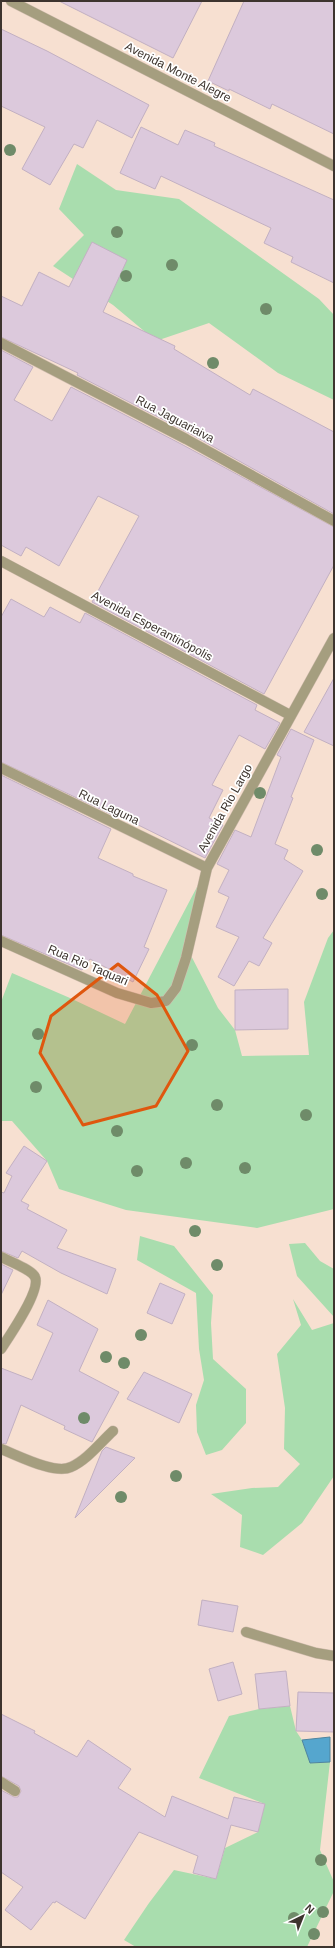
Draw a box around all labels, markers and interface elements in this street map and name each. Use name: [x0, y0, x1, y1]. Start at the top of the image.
street label: Avenida Monte Alegre: [123, 39, 234, 105]
street label: Rua Jaguariaiva: [133, 392, 217, 446]
street label: Avenida Esperantinópolis: [89, 588, 215, 664]
street label: Avenida Rio Largo: [195, 761, 255, 854]
street label: Rua Laguna: [77, 786, 142, 828]
street label: Rua Rio Taquari: [46, 942, 130, 988]
north arrow: [283, 1896, 323, 1936]
text: N: [303, 1902, 317, 1916]

